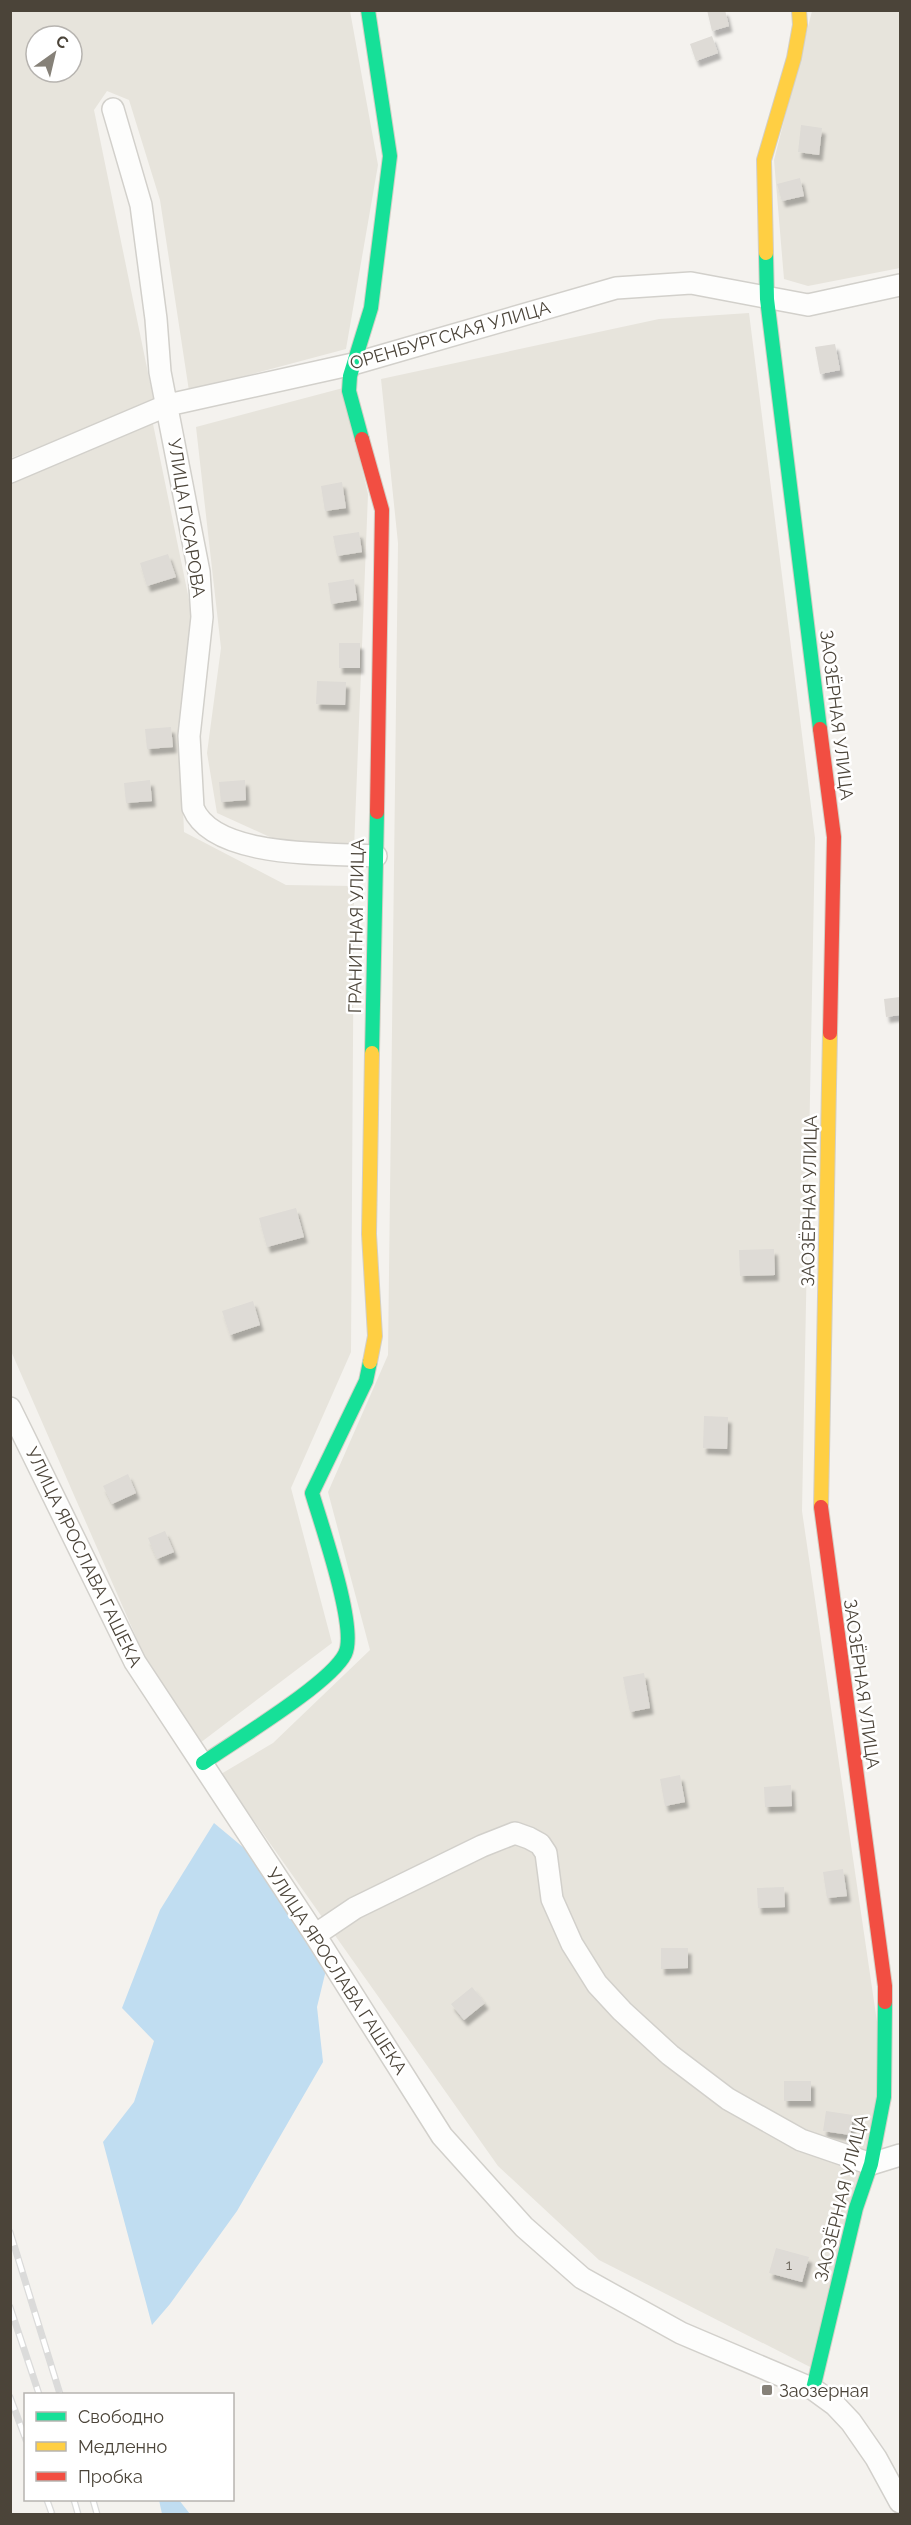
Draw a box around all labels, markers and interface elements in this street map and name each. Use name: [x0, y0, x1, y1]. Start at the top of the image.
north arrow: [24, 24, 84, 84]
text: С: [52, 31, 72, 53]
street label: ОРЕНБУРГСКАЯ УЛИЦА: [347, 296, 553, 374]
street label: УЛИЦА ГУСАРОВА: [164, 437, 210, 599]
street label: ЗАОЗЁРНАЯ УЛИЦА: [816, 629, 858, 801]
street label: ГРАНИТНАЯ УЛИЦА: [344, 839, 368, 1013]
street label: ЗАОЗЁРНАЯ УЛИЦА: [797, 1115, 821, 1287]
street label: УЛИЦА ЯРОСЛАВА ГАШЕКА: [22, 1444, 146, 1670]
street label: ЗАОЗЁРНАЯ УЛИЦА: [840, 1598, 884, 1770]
street label: УЛИЦА ЯРОСЛАВА ГАШЕКА: [262, 1864, 412, 2078]
street label: ЗАОЗЁРНАЯ УЛИЦА: [810, 2112, 872, 2284]
house number: 1: [786, 2256, 793, 2274]
place label: Заозерная: [779, 2380, 869, 2401]
marker: Заозерная: [760, 2383, 774, 2397]
legend: [24, 2393, 234, 2501]
text: Свободно: [78, 2406, 164, 2427]
text: Медленно: [78, 2436, 167, 2457]
text: Пробка: [78, 2466, 143, 2487]

